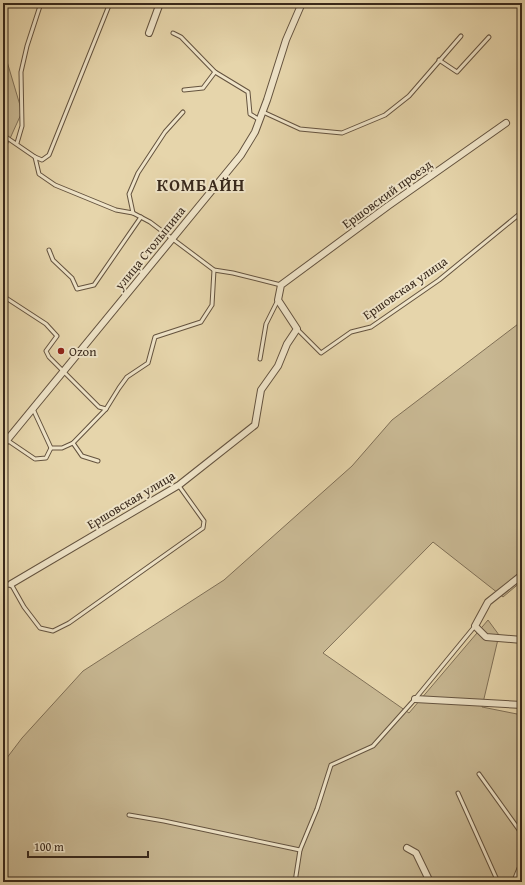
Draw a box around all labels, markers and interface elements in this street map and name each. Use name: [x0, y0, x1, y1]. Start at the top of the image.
street label: Ершовский проезд: [338, 155, 436, 233]
district label: КОМБАЙН: [157, 172, 245, 197]
street label: улица Столыпина: [110, 201, 190, 295]
street label: Ершовская улица: [359, 251, 452, 324]
place label: Ozon: [69, 342, 97, 361]
marker: Ozon: [56, 346, 66, 356]
street label: Ершовская улица: [83, 466, 179, 534]
scale bar: [28, 833, 148, 859]
text: 100 m: [34, 838, 64, 855]

